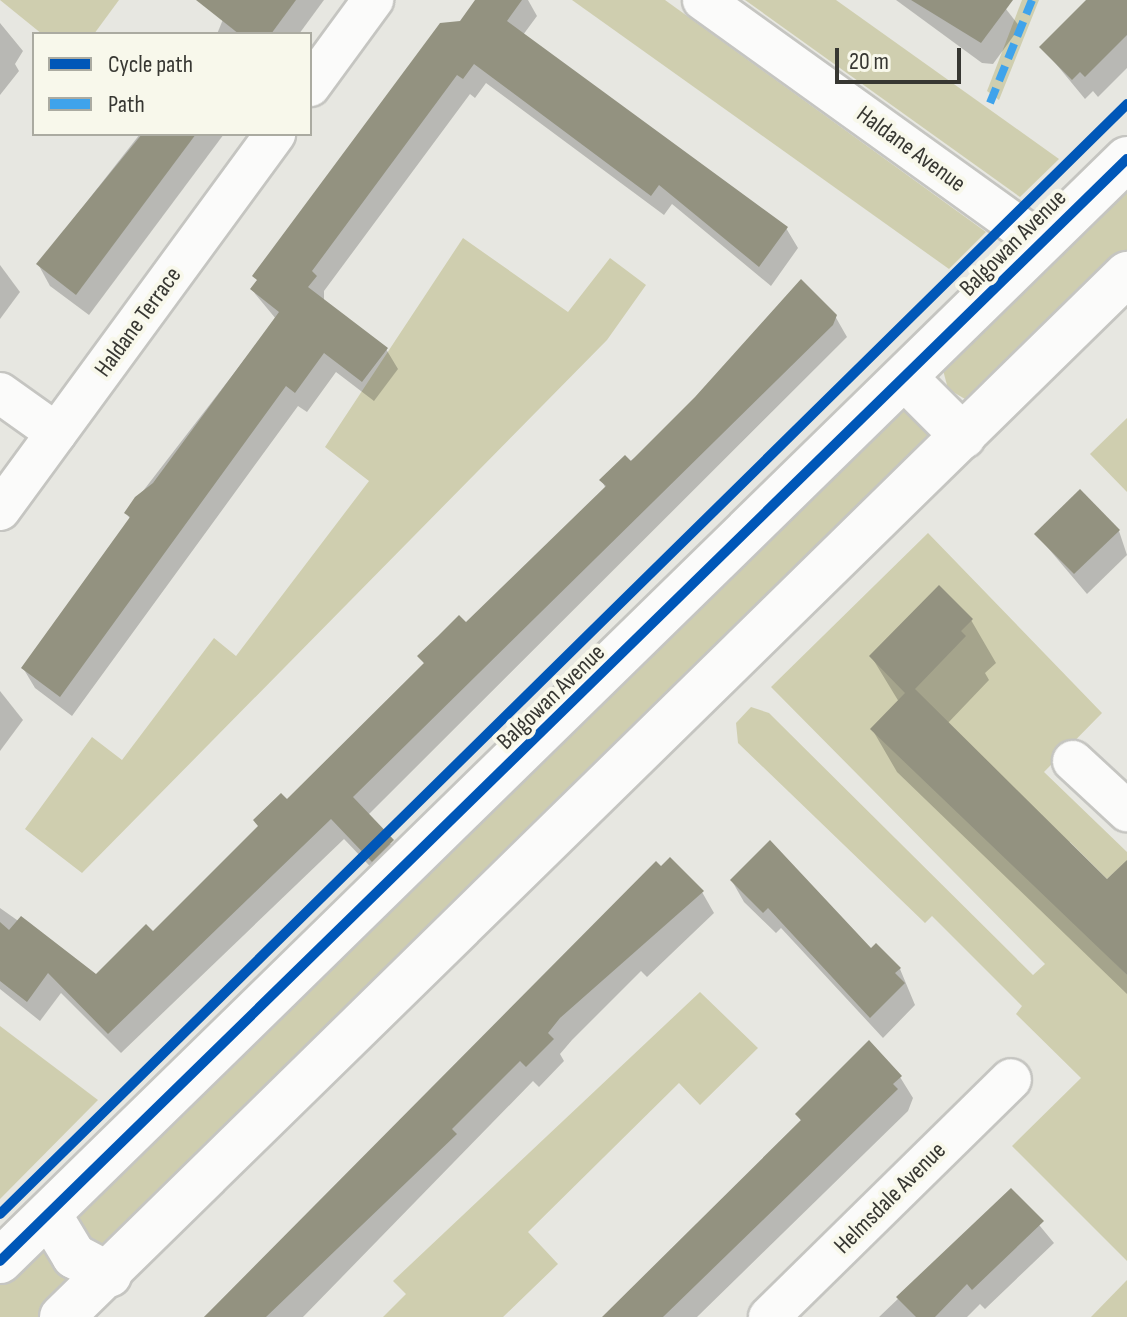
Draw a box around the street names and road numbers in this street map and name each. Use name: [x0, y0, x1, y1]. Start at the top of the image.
street label: Haldane Avenue: [851, 100, 971, 198]
street label: Balgowan Avenue: [954, 184, 1072, 302]
street label: Haldane Terrace: [89, 262, 187, 382]
street label: Balgowan Avenue: [491, 638, 611, 756]
street label: Helmsdale Avenue: [828, 1136, 952, 1260]

